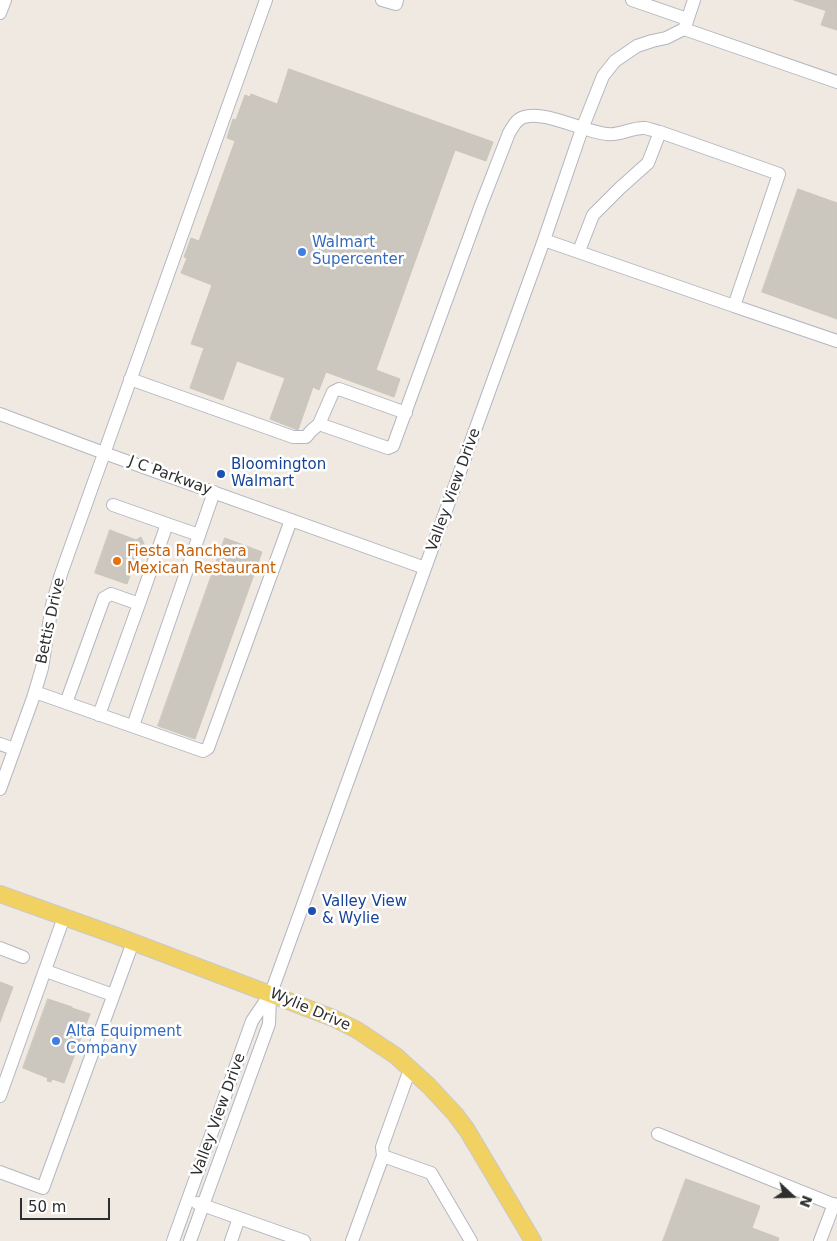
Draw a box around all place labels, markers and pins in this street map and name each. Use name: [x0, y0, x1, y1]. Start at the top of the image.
place label: Walmart Supercenter: [312, 234, 404, 269]
marker: Walmart Supercenter: [296, 246, 308, 258]
place label: Bloomington Walmart: [231, 456, 326, 491]
marker: Bloomington Walmart: [215, 468, 227, 480]
place label: Fiesta Ranchera Mexican Restaurant: [127, 543, 276, 578]
marker: Fiesta Ranchera Mexican Restaurant: [111, 555, 123, 567]
place label: Valley View & Wylie: [322, 893, 407, 928]
marker: Valley View & Wylie: [306, 905, 318, 917]
place label: Alta Equipment Company: [66, 1023, 182, 1058]
marker: Alta Equipment Company: [50, 1035, 62, 1047]

